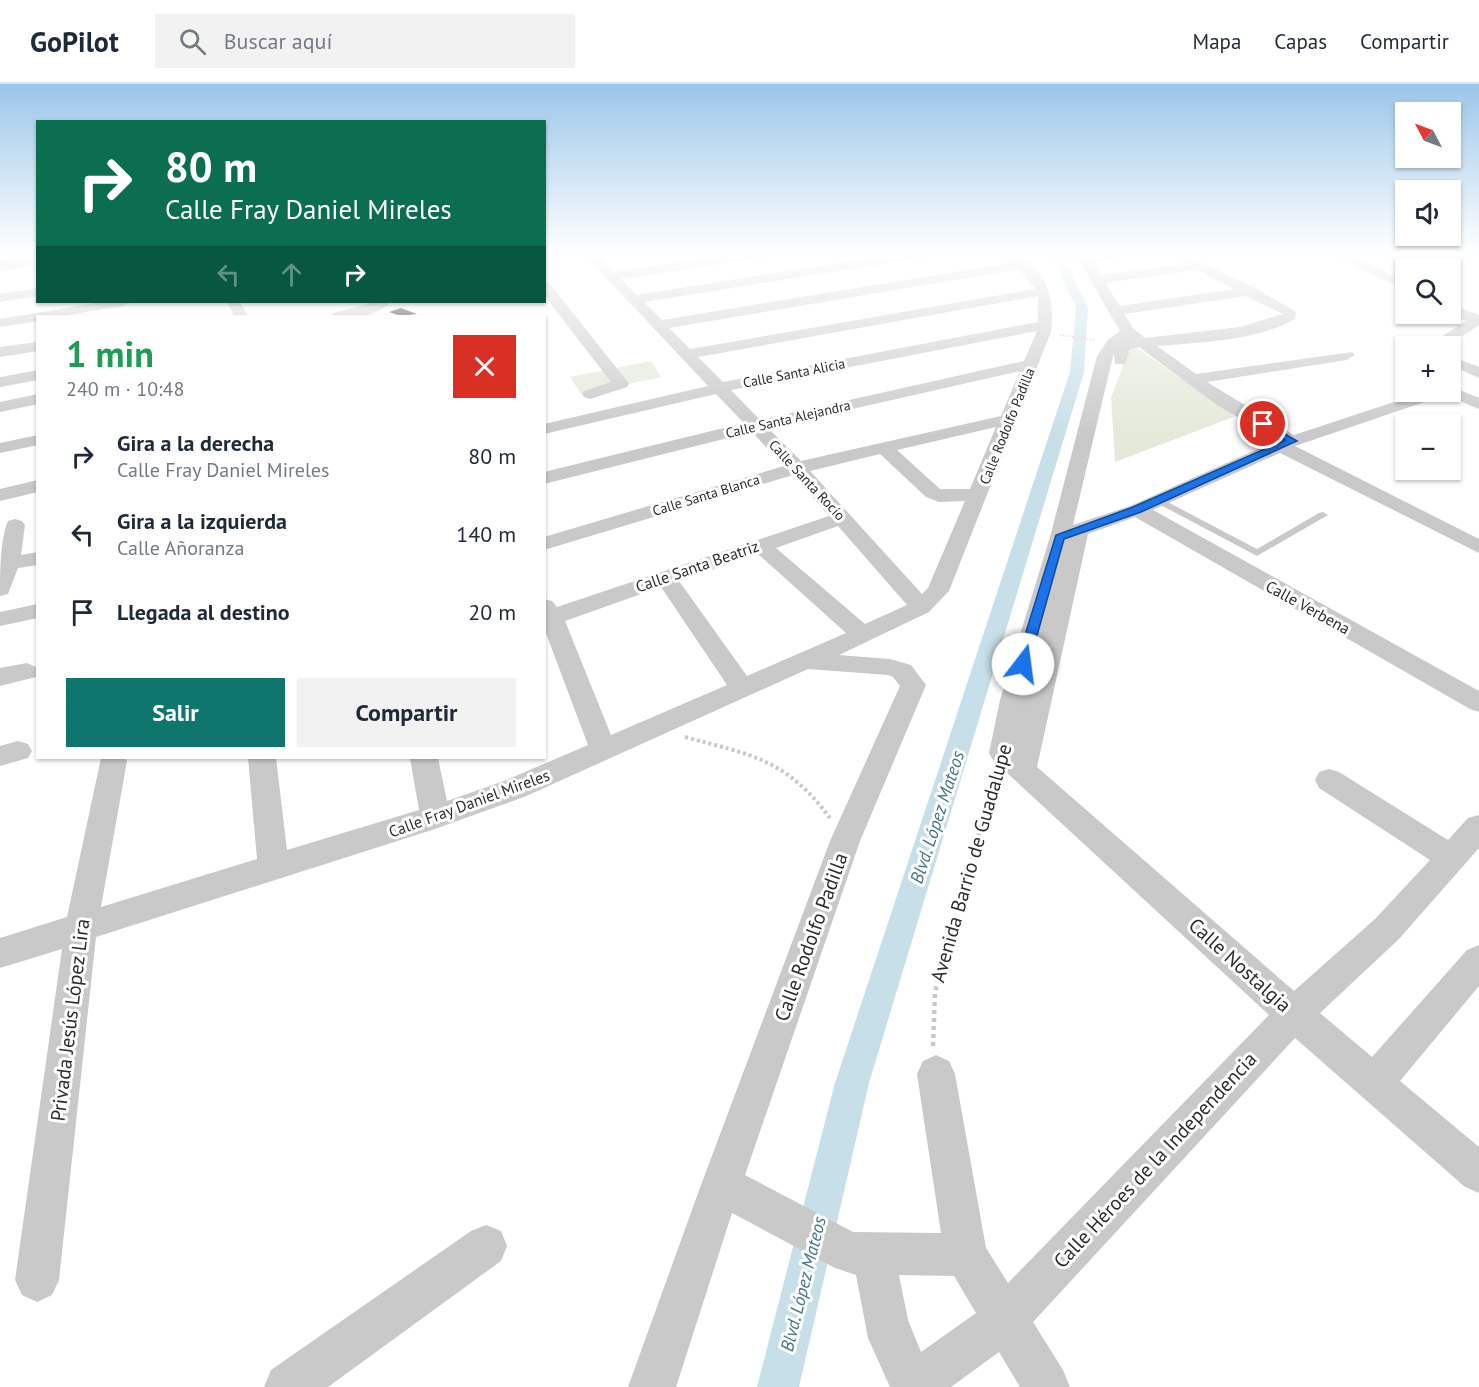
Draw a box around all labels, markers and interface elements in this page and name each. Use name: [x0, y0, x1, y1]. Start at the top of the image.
search box: [155, 14, 575, 68]
text: GoPilot: [30, 23, 119, 60]
icon: search: [176, 25, 209, 58]
text: Buscar aquí: [224, 27, 332, 55]
text: Mapa: [1193, 28, 1241, 55]
text: Capas: [1274, 28, 1327, 55]
text: Compartir: [1360, 28, 1449, 55]
north arrow: [1395, 102, 1461, 168]
map controls: [1395, 102, 1461, 480]
text: 80 m: [165, 139, 257, 194]
icon: right: [66, 144, 144, 222]
button: sound: [1395, 180, 1461, 246]
text: Calle Fray Daniel Mireles: [165, 192, 452, 226]
icon: left: [212, 258, 245, 291]
icon: ahead: [275, 258, 308, 291]
icon: right: [338, 258, 371, 291]
button: search: [1395, 258, 1461, 324]
text: 1 min: [66, 330, 154, 377]
button: close: [453, 335, 516, 398]
button: +: [1395, 336, 1461, 402]
street label: Calle Santa Alicia: [741, 354, 847, 392]
street label: Calle Rodolfo Padilla: [975, 365, 1039, 487]
text: 240 m · 10:48: [66, 376, 184, 402]
street label: Calle Santa Alejandra: [724, 396, 852, 442]
pin: [1237, 398, 1288, 449]
icon: arrive: [1246, 407, 1279, 440]
button: −: [1395, 414, 1461, 480]
text: Gira a la derecha: [117, 429, 274, 457]
street label: Calle Santa Rocío: [765, 436, 849, 524]
icon: right: [66, 440, 99, 473]
text: 80 m: [468, 442, 516, 470]
text: Calle Fray Daniel Mireles: [117, 457, 329, 483]
street label: Calle Santa Blanca: [650, 470, 762, 520]
text: Gira a la izquierda: [117, 507, 287, 535]
icon: left: [66, 518, 99, 551]
text: 140 m: [456, 520, 516, 548]
text: Calle Añoranza: [117, 535, 244, 561]
street label: Calle Santa Beatriz: [633, 536, 761, 596]
street label: Calle Verbena: [1262, 576, 1354, 638]
icon: arrive: [66, 596, 99, 629]
text: Llegada al destino: [117, 598, 290, 626]
text: 20 m: [468, 598, 516, 626]
position arrow: [991, 632, 1055, 696]
button: Salir: [66, 678, 285, 747]
button: Compartir: [297, 678, 516, 747]
street label: Avenida Barrio de Guadalupe: [924, 741, 1018, 985]
water label: Blvd. López Mateos: [905, 747, 970, 886]
street label: Calle Fray Daniel Mireles: [386, 764, 552, 841]
street label: Calle Rodolfo Padilla: [768, 849, 854, 1025]
street label: Calle Nostalgia: [1183, 912, 1297, 1018]
street label: Privada Jesús López Lira: [45, 917, 95, 1123]
street label: Calle Héroes de la Independencia: [1048, 1046, 1262, 1274]
water label: Blvd. López Mateos: [775, 1213, 831, 1354]

